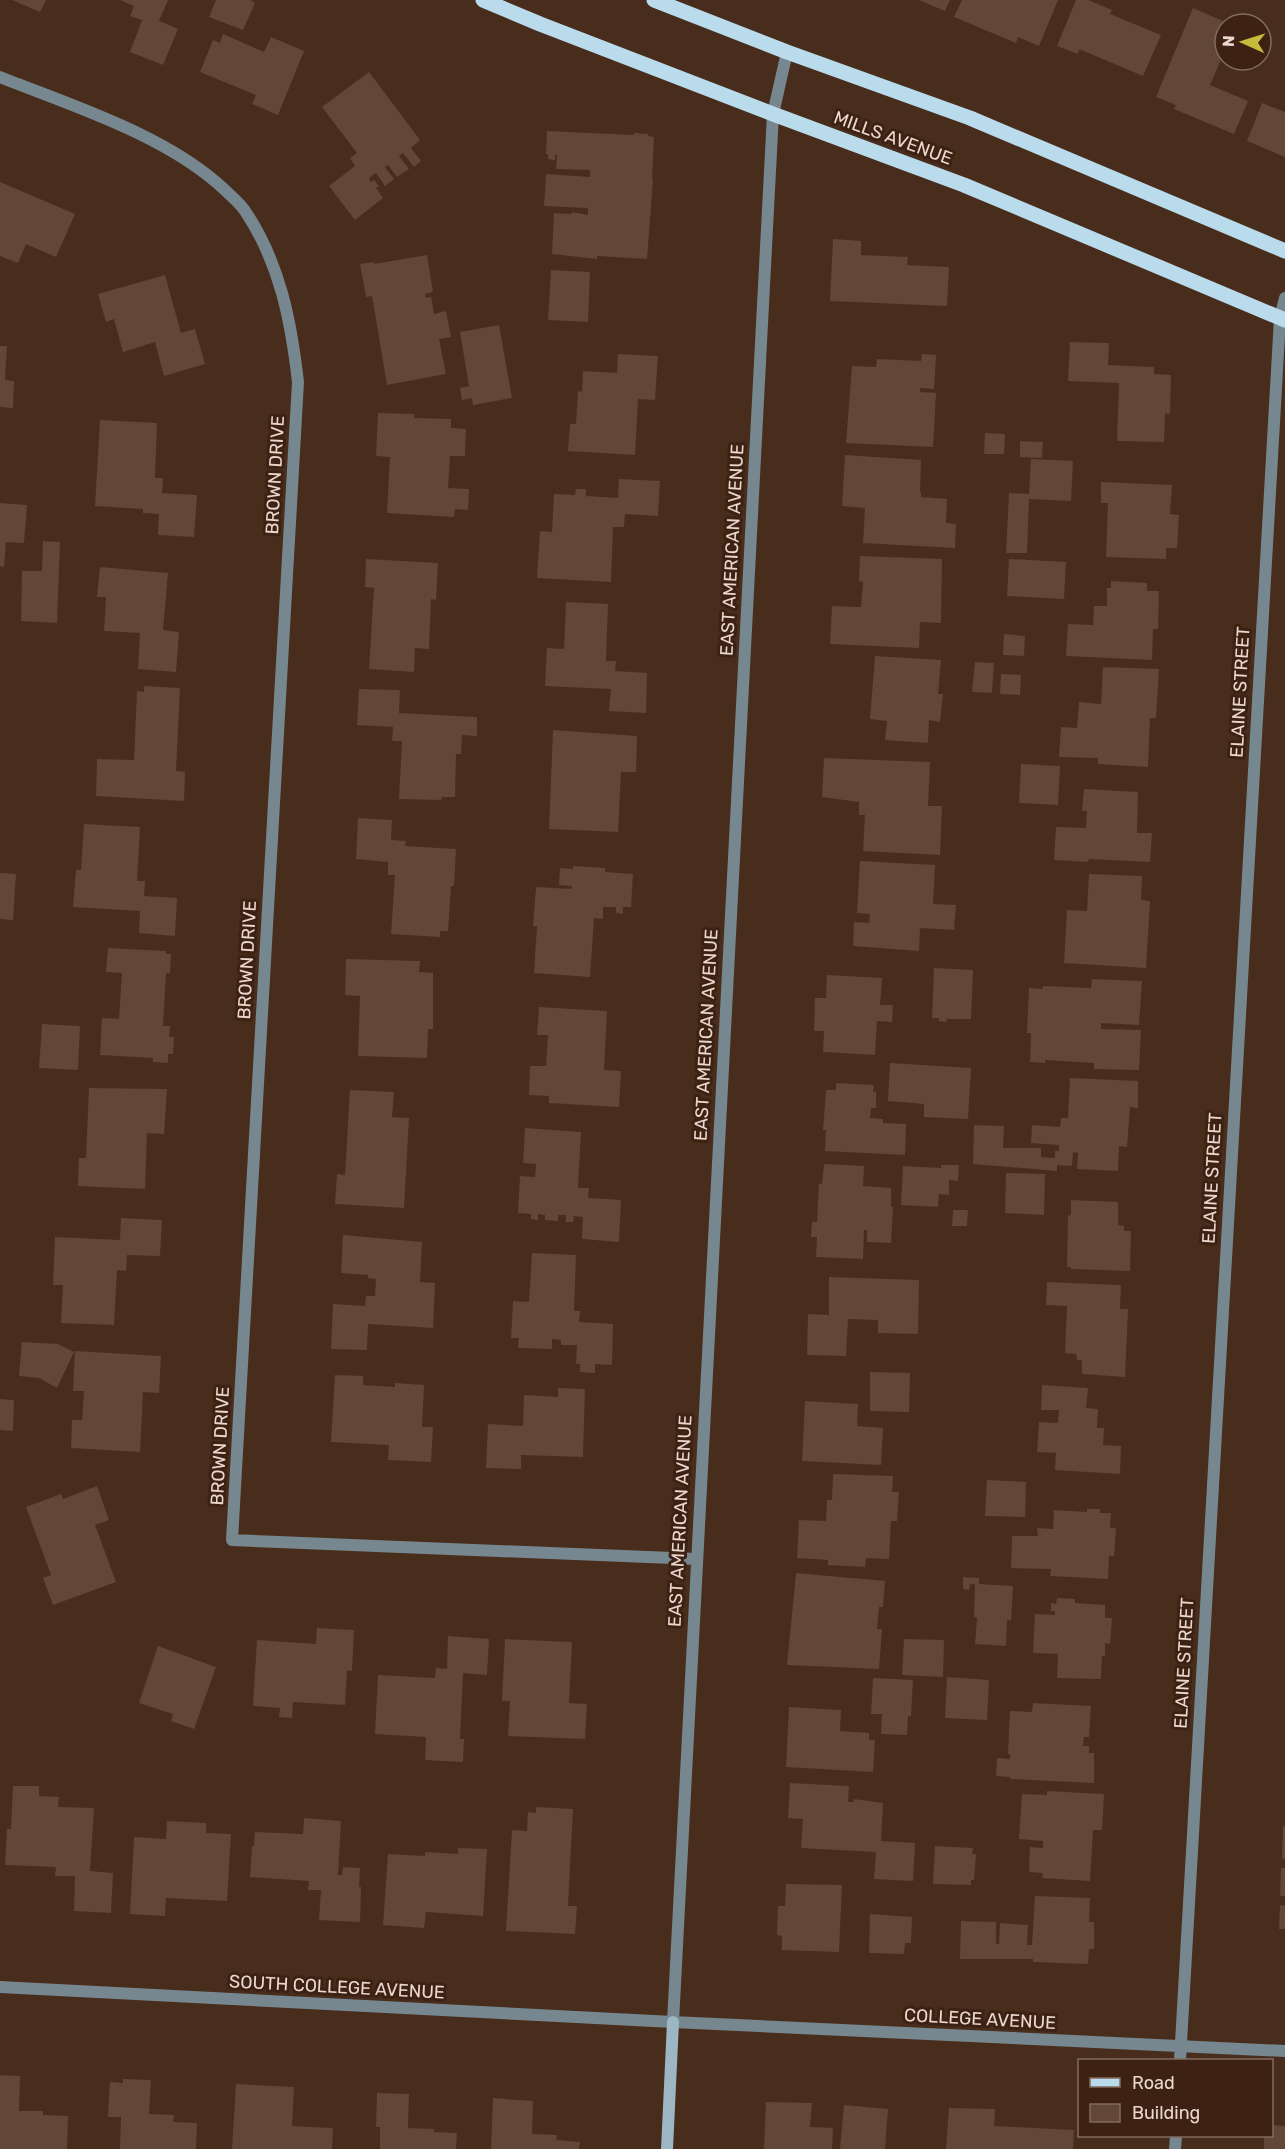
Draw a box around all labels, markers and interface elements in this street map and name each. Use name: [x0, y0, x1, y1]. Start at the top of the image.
north arrow: [1213, 12, 1273, 72]
text: N: [1219, 35, 1238, 47]
street label: MILLS AVENUE: [831, 106, 955, 170]
street label: BROWN DRIVE: [261, 415, 289, 535]
street label: EAST AMERICAN AVENUE: [715, 444, 749, 656]
street label: ELAINE STREET: [1226, 626, 1254, 758]
street label: BROWN DRIVE: [233, 900, 261, 1020]
street label: EAST AMERICAN AVENUE: [689, 929, 723, 1141]
street label: ELAINE STREET: [1198, 1112, 1226, 1244]
street label: BROWN DRIVE: [206, 1386, 234, 1506]
street label: EAST AMERICAN AVENUE: [663, 1415, 697, 1627]
street label: ELAINE STREET: [1170, 1597, 1198, 1729]
street label: SOUTH COLLEGE AVENUE: [229, 1970, 445, 2004]
street label: COLLEGE AVENUE: [903, 2004, 1057, 2034]
legend: [1078, 2059, 1273, 2137]
text: Road: [1132, 2072, 1175, 2094]
text: Building: [1132, 2102, 1200, 2124]

